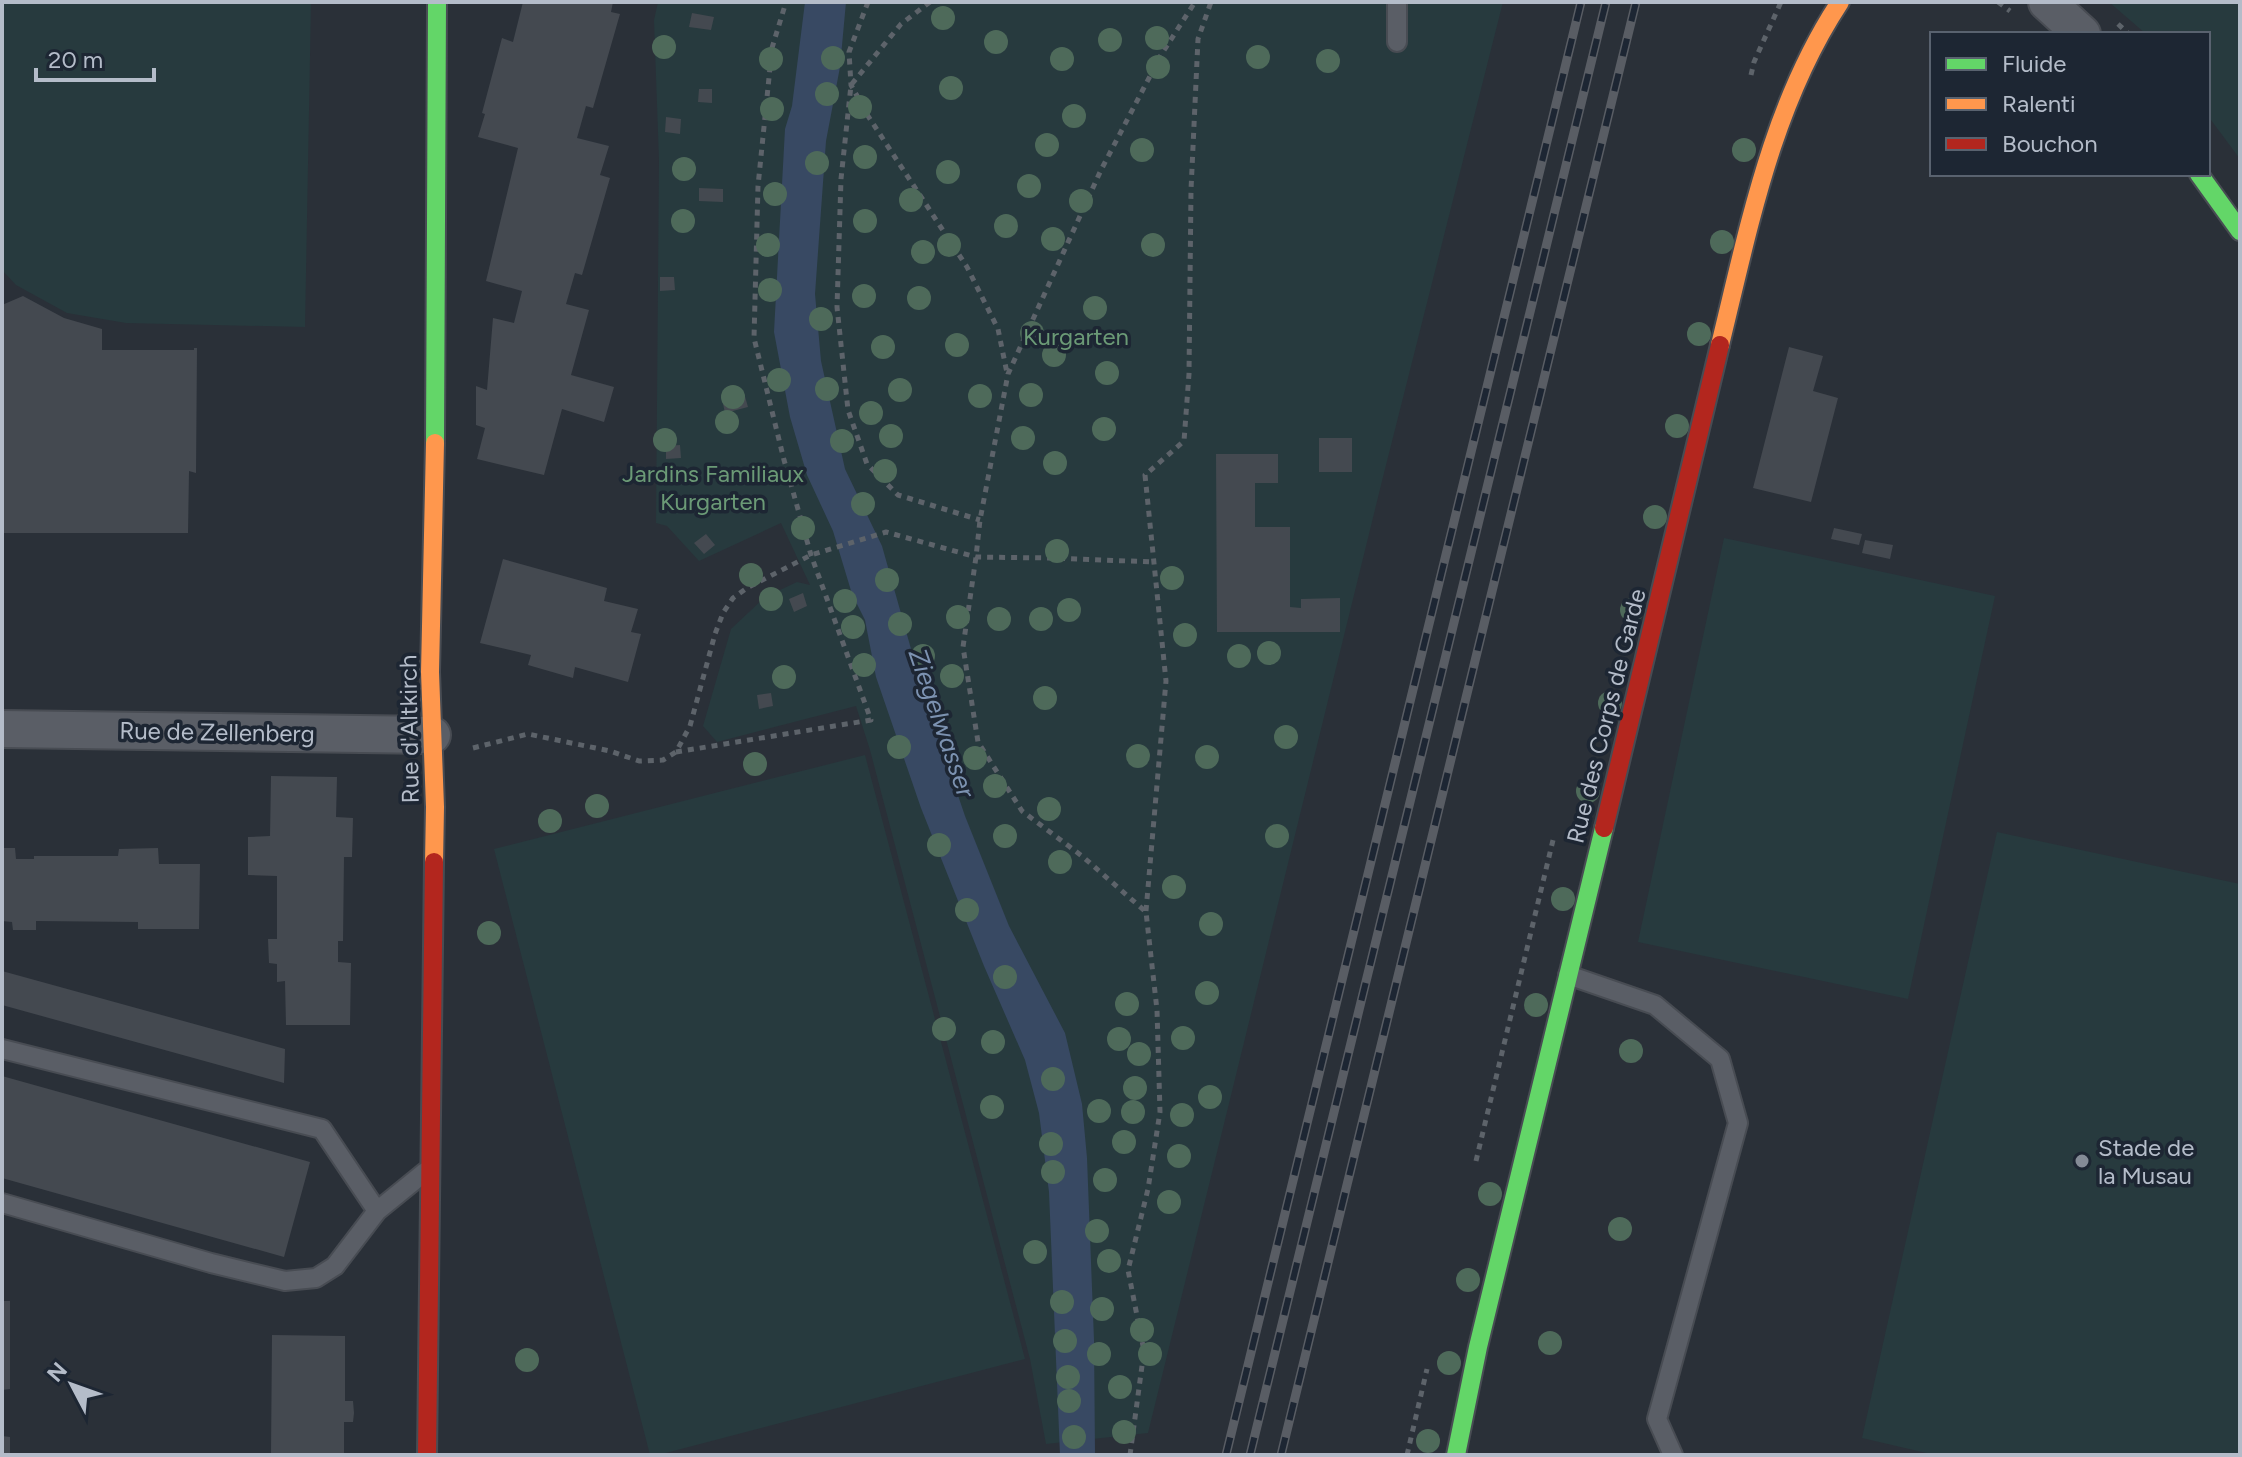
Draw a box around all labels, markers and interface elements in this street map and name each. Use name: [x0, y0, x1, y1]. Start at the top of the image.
scale bar: [36, 32, 154, 82]
legend: [1930, 32, 2210, 176]
text: 20 m: [48, 45, 103, 74]
text: Fluide: [2002, 49, 2066, 78]
text: Ralenti: [2002, 89, 2076, 118]
text: Bouchon: [2002, 129, 2098, 158]
park label: Kurgarten: [1023, 322, 1129, 351]
park label: Jardins Familiaux Kurgarten: [622, 459, 805, 516]
street label: Rue des Corps de Garde: [1560, 586, 1652, 846]
water label: Ziegelwasser: [902, 644, 983, 803]
street label: Rue d'Altkirch: [393, 654, 425, 804]
street label: Rue de Zellenberg: [119, 716, 315, 748]
place label: Stade de la Musau: [2098, 1133, 2194, 1190]
marker: Stade de la Musau: [2073, 1152, 2091, 1170]
north arrow: [32, 1345, 112, 1425]
text: N: [42, 1357, 73, 1387]

